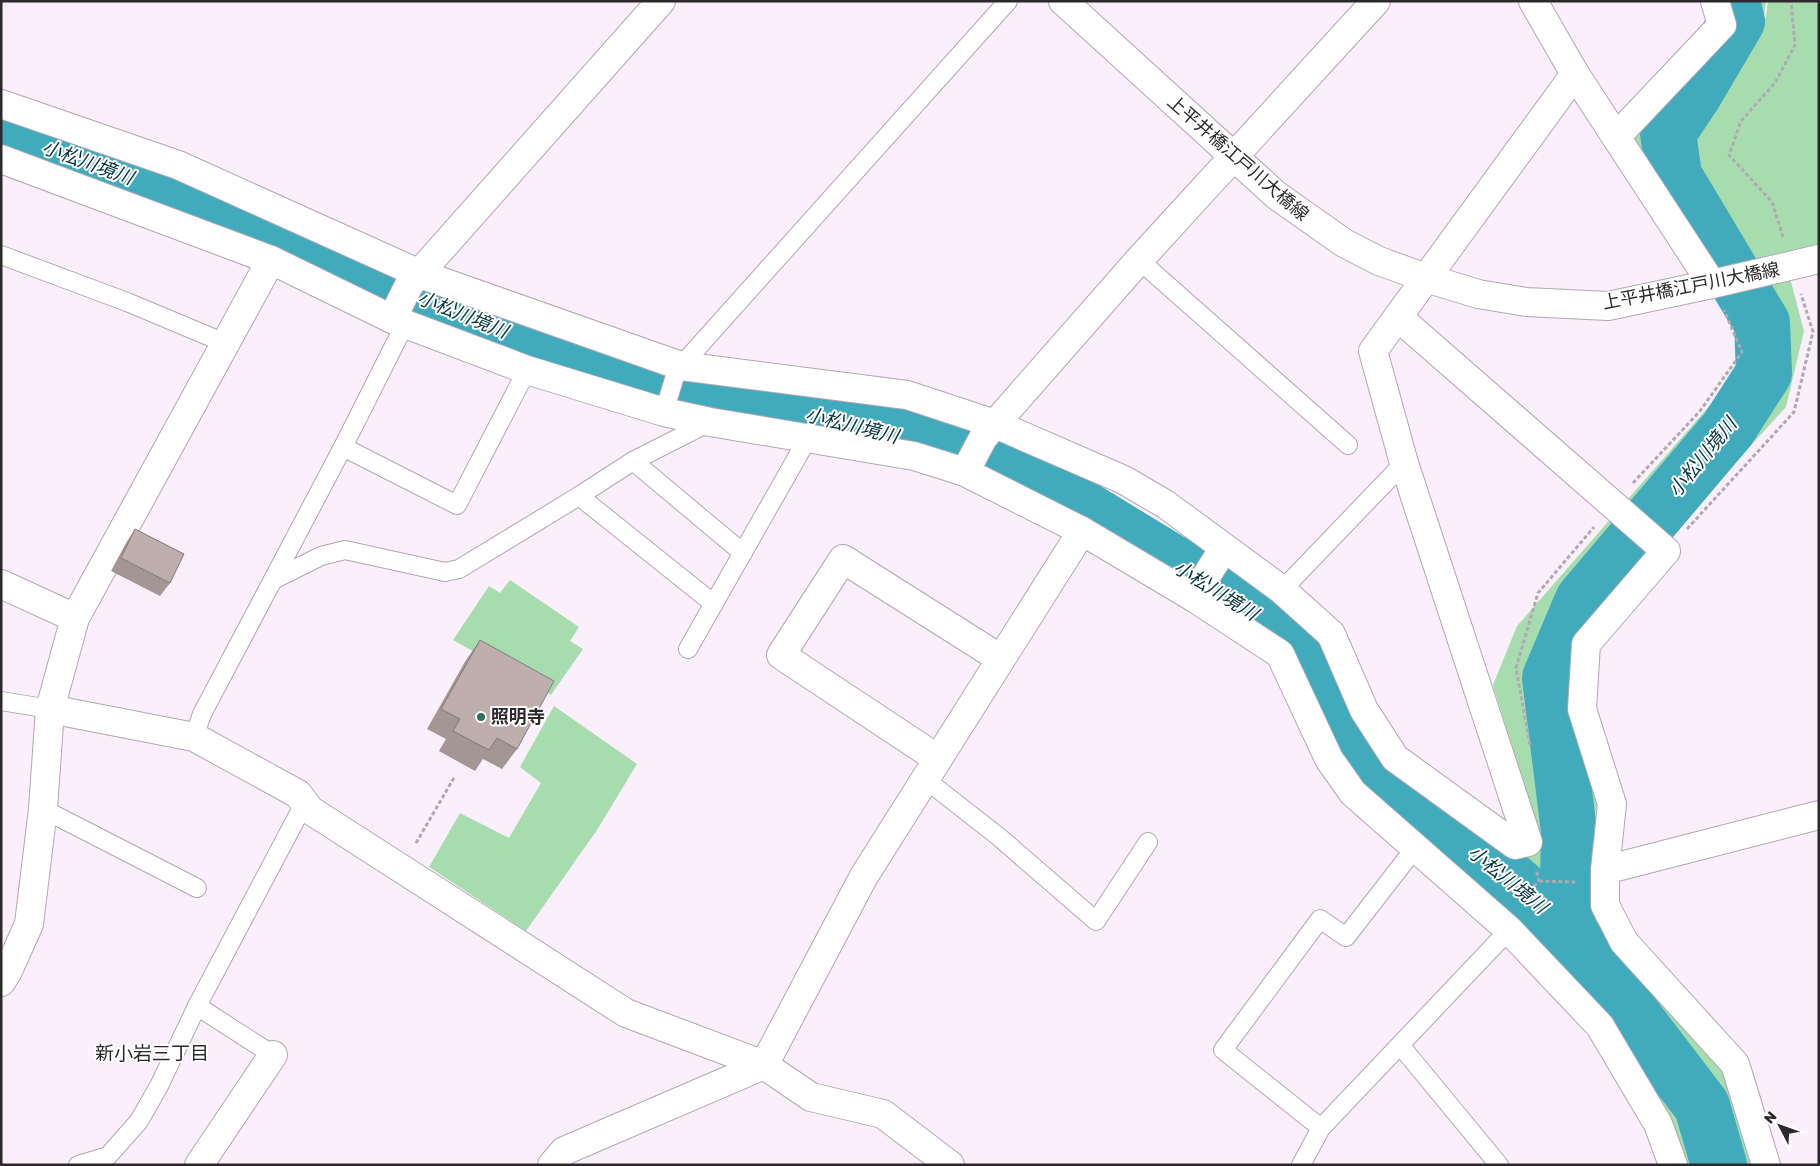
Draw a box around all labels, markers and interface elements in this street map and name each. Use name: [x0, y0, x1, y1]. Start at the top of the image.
street label: 上平井橋江戸川大橋線: [1164, 90, 1314, 225]
water label: 小松川境川: [40, 134, 139, 189]
street label: 上平井橋江戸川大橋線: [1600, 257, 1781, 313]
water label: 小松川境川: [415, 285, 513, 343]
water label: 小松川境川: [803, 402, 903, 448]
water label: 小松川境川: [1663, 411, 1742, 501]
water label: 小松川境川: [1170, 555, 1264, 626]
place label: 照明寺: [491, 705, 545, 727]
marker: 照明寺: [475, 711, 487, 723]
water label: 小松川境川: [1464, 840, 1554, 919]
district label: 新小岩三丁目: [95, 1041, 209, 1064]
north arrow: [1755, 1101, 1805, 1151]
text: N: [1760, 1108, 1780, 1127]

